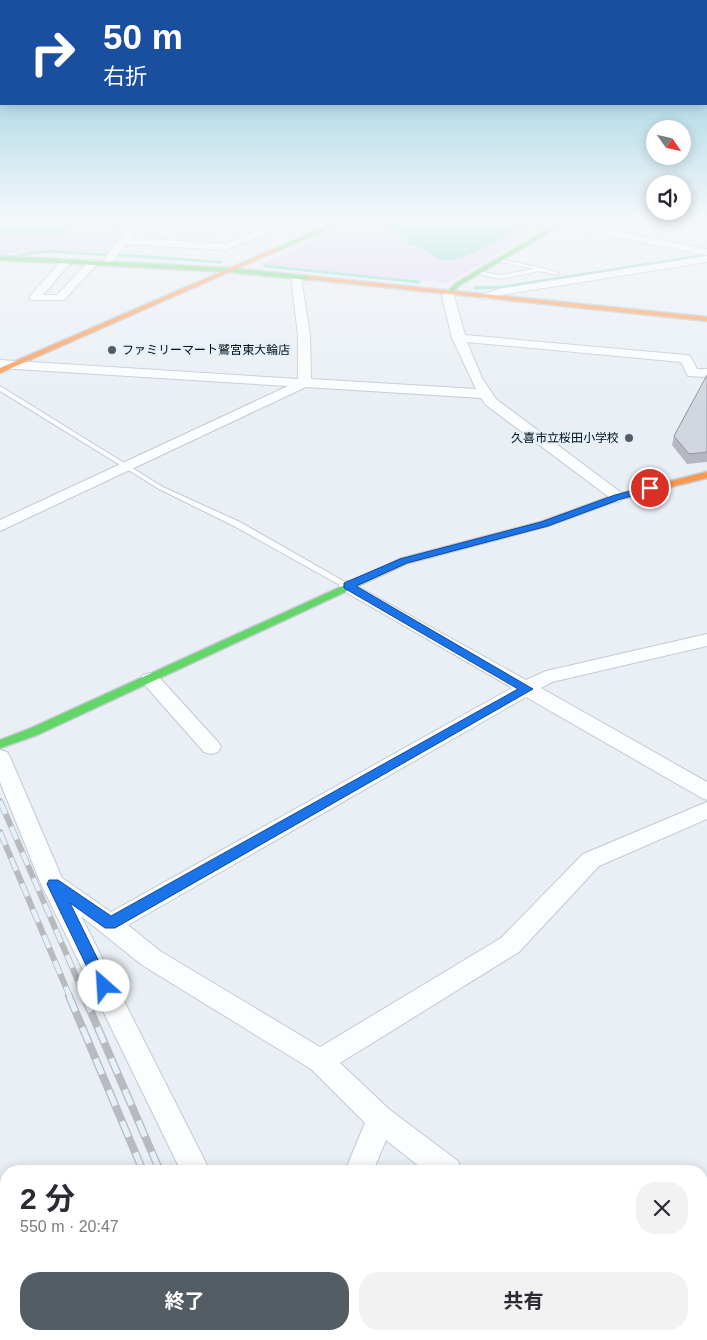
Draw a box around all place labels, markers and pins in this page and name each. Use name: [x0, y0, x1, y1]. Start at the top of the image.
place label: ファミリーマート鷲宮東大輪店: [122, 343, 290, 357]
marker: ファミリーマート鷲宮東大輪店: [106, 344, 118, 356]
place label: 久喜市立桜田小学校: [511, 431, 619, 445]
marker: 久喜市立桜田小学校: [623, 432, 635, 444]
pin: [629, 467, 671, 509]

